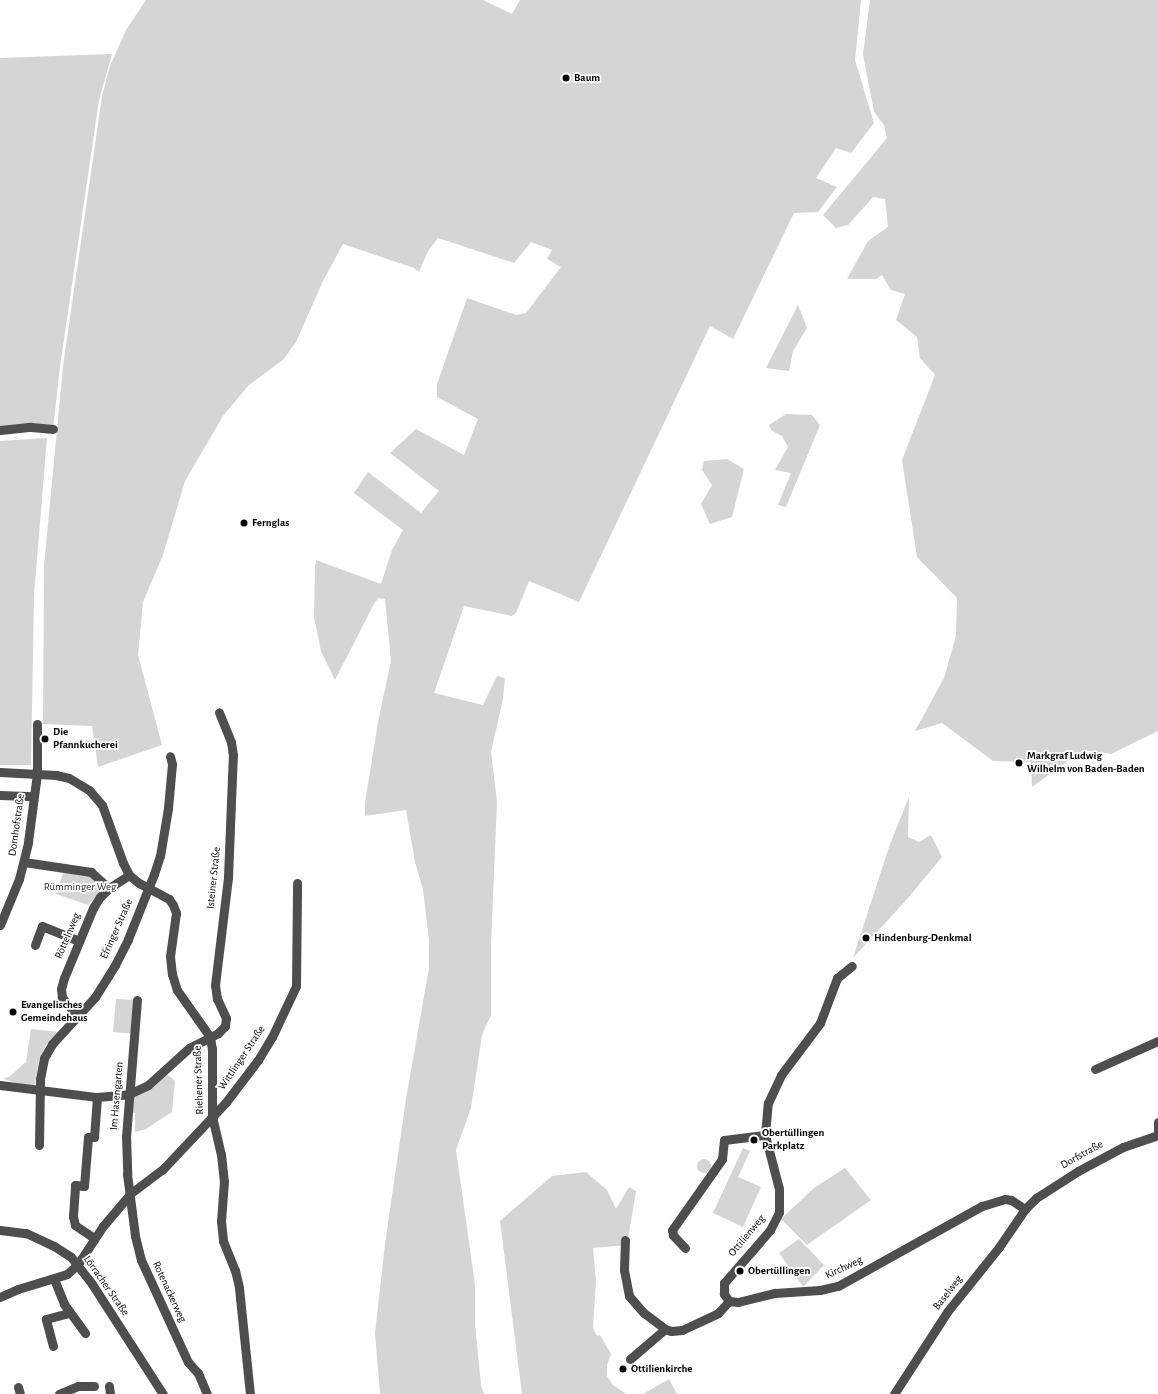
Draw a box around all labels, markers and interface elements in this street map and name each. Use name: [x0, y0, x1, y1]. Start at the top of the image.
place label: Baum: [574, 71, 600, 85]
marker: Baum: [561, 73, 571, 83]
place label: Fernglas: [252, 516, 289, 530]
marker: Fernglas: [239, 518, 249, 528]
place label: Die Pfannkucherei: [53, 726, 118, 752]
marker: Die Pfannkucherei: [40, 734, 50, 744]
place label: Markgraf Ludwig Wilhelm von Baden-Baden: [1027, 750, 1145, 776]
marker: Markgraf Ludwig Wilhelm von Baden-Baden: [1014, 758, 1024, 768]
street label: Domhofstraße: [6, 793, 28, 857]
street label: Isteiner Straße: [204, 846, 224, 910]
park label: Rümminger Weg: [44, 880, 116, 894]
street label: Efringer Straße: [98, 897, 136, 961]
street label: Röttelnweg: [52, 911, 84, 961]
place label: Hindenburg-Denkmal: [874, 931, 972, 945]
marker: Hindenburg-Denkmal: [861, 933, 871, 943]
place label: Evangelisches Gemeindehaus: [21, 999, 87, 1025]
marker: Evangelisches Gemeindehaus: [8, 1007, 18, 1017]
street label: Wittlinger Straße: [216, 1023, 268, 1093]
street label: Riehener Straße: [191, 1045, 207, 1115]
street label: Im Hasengarten: [107, 1061, 127, 1131]
place label: Obertüllingen Parkplatz: [762, 1127, 824, 1153]
marker: Obertüllingen Parkplatz: [749, 1135, 759, 1145]
street label: Dorfstraße: [1058, 1138, 1106, 1172]
street label: Ottilienweg: [726, 1213, 768, 1259]
street label: Lörracher Straße: [80, 1253, 132, 1319]
street label: Kirchweg: [823, 1254, 865, 1282]
street label: Rotenackerweg: [149, 1259, 189, 1325]
place label: Obertüllingen: [748, 1264, 810, 1278]
marker: Obertüllingen: [735, 1266, 745, 1276]
street label: Baselweg: [930, 1273, 966, 1313]
place label: Ottilienkirche: [631, 1362, 693, 1376]
marker: Ottilienkirche: [618, 1364, 628, 1374]

